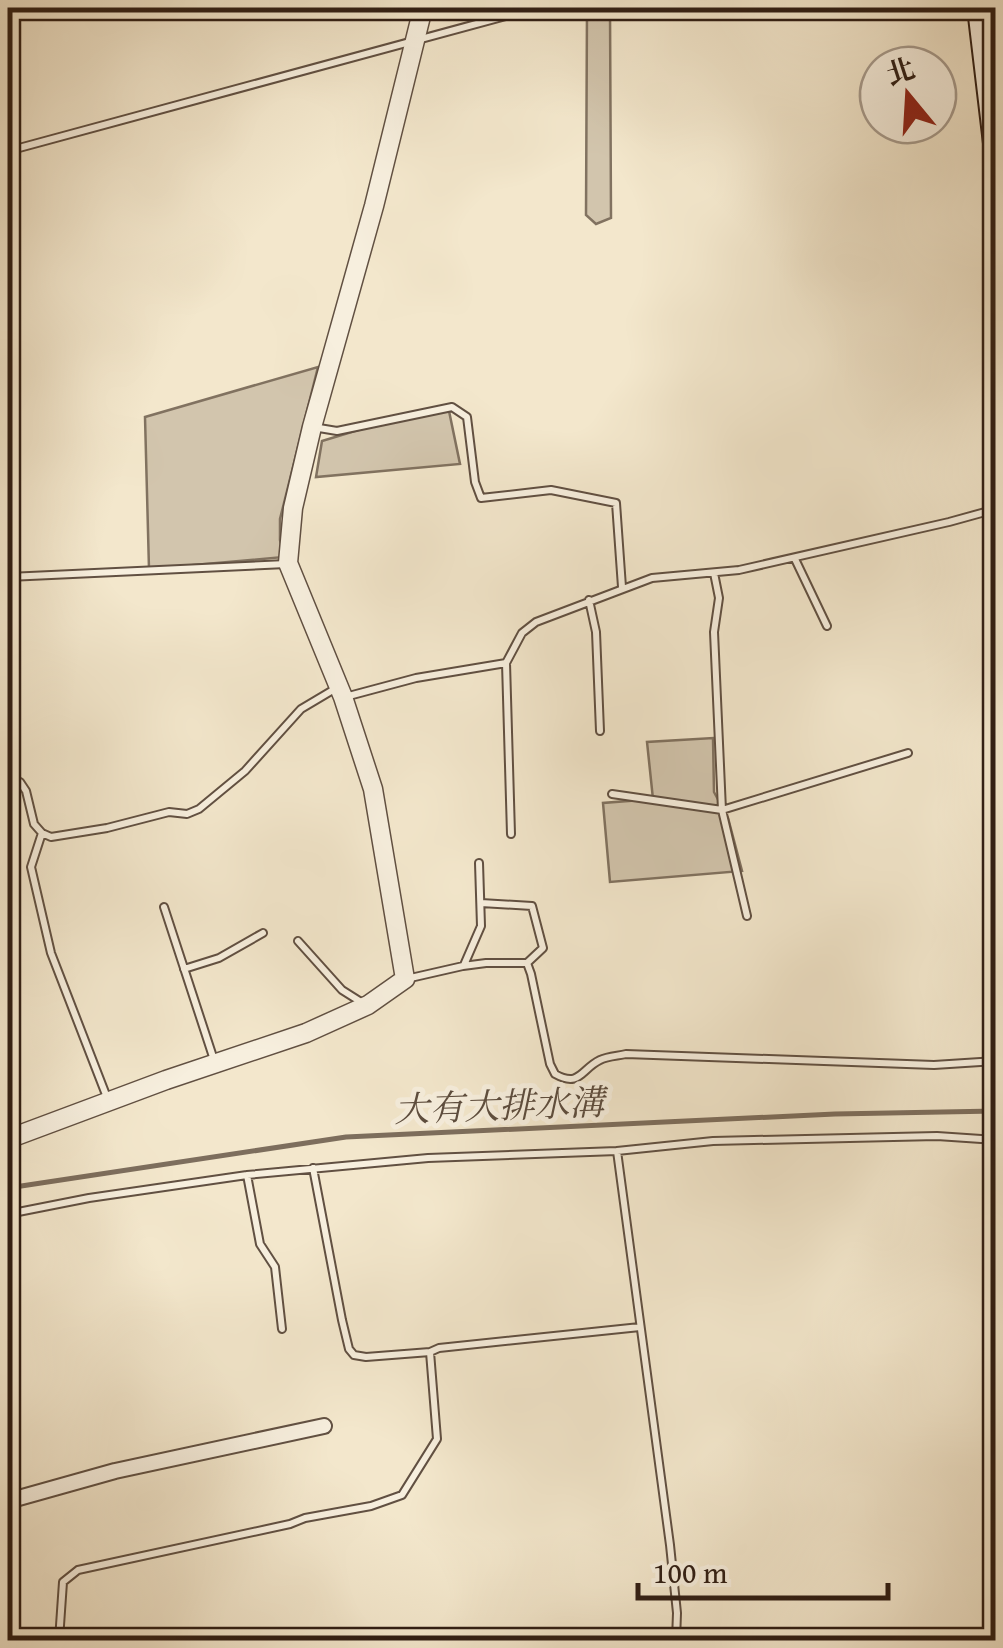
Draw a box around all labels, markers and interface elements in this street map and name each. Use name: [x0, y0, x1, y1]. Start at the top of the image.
north arrow: [858, 45, 958, 145]
text: 北: [880, 47, 920, 95]
water label: 大有大排水溝: [393, 1076, 610, 1135]
scale bar: [638, 1538, 888, 1600]
text: 100 m: [653, 1550, 728, 1594]

